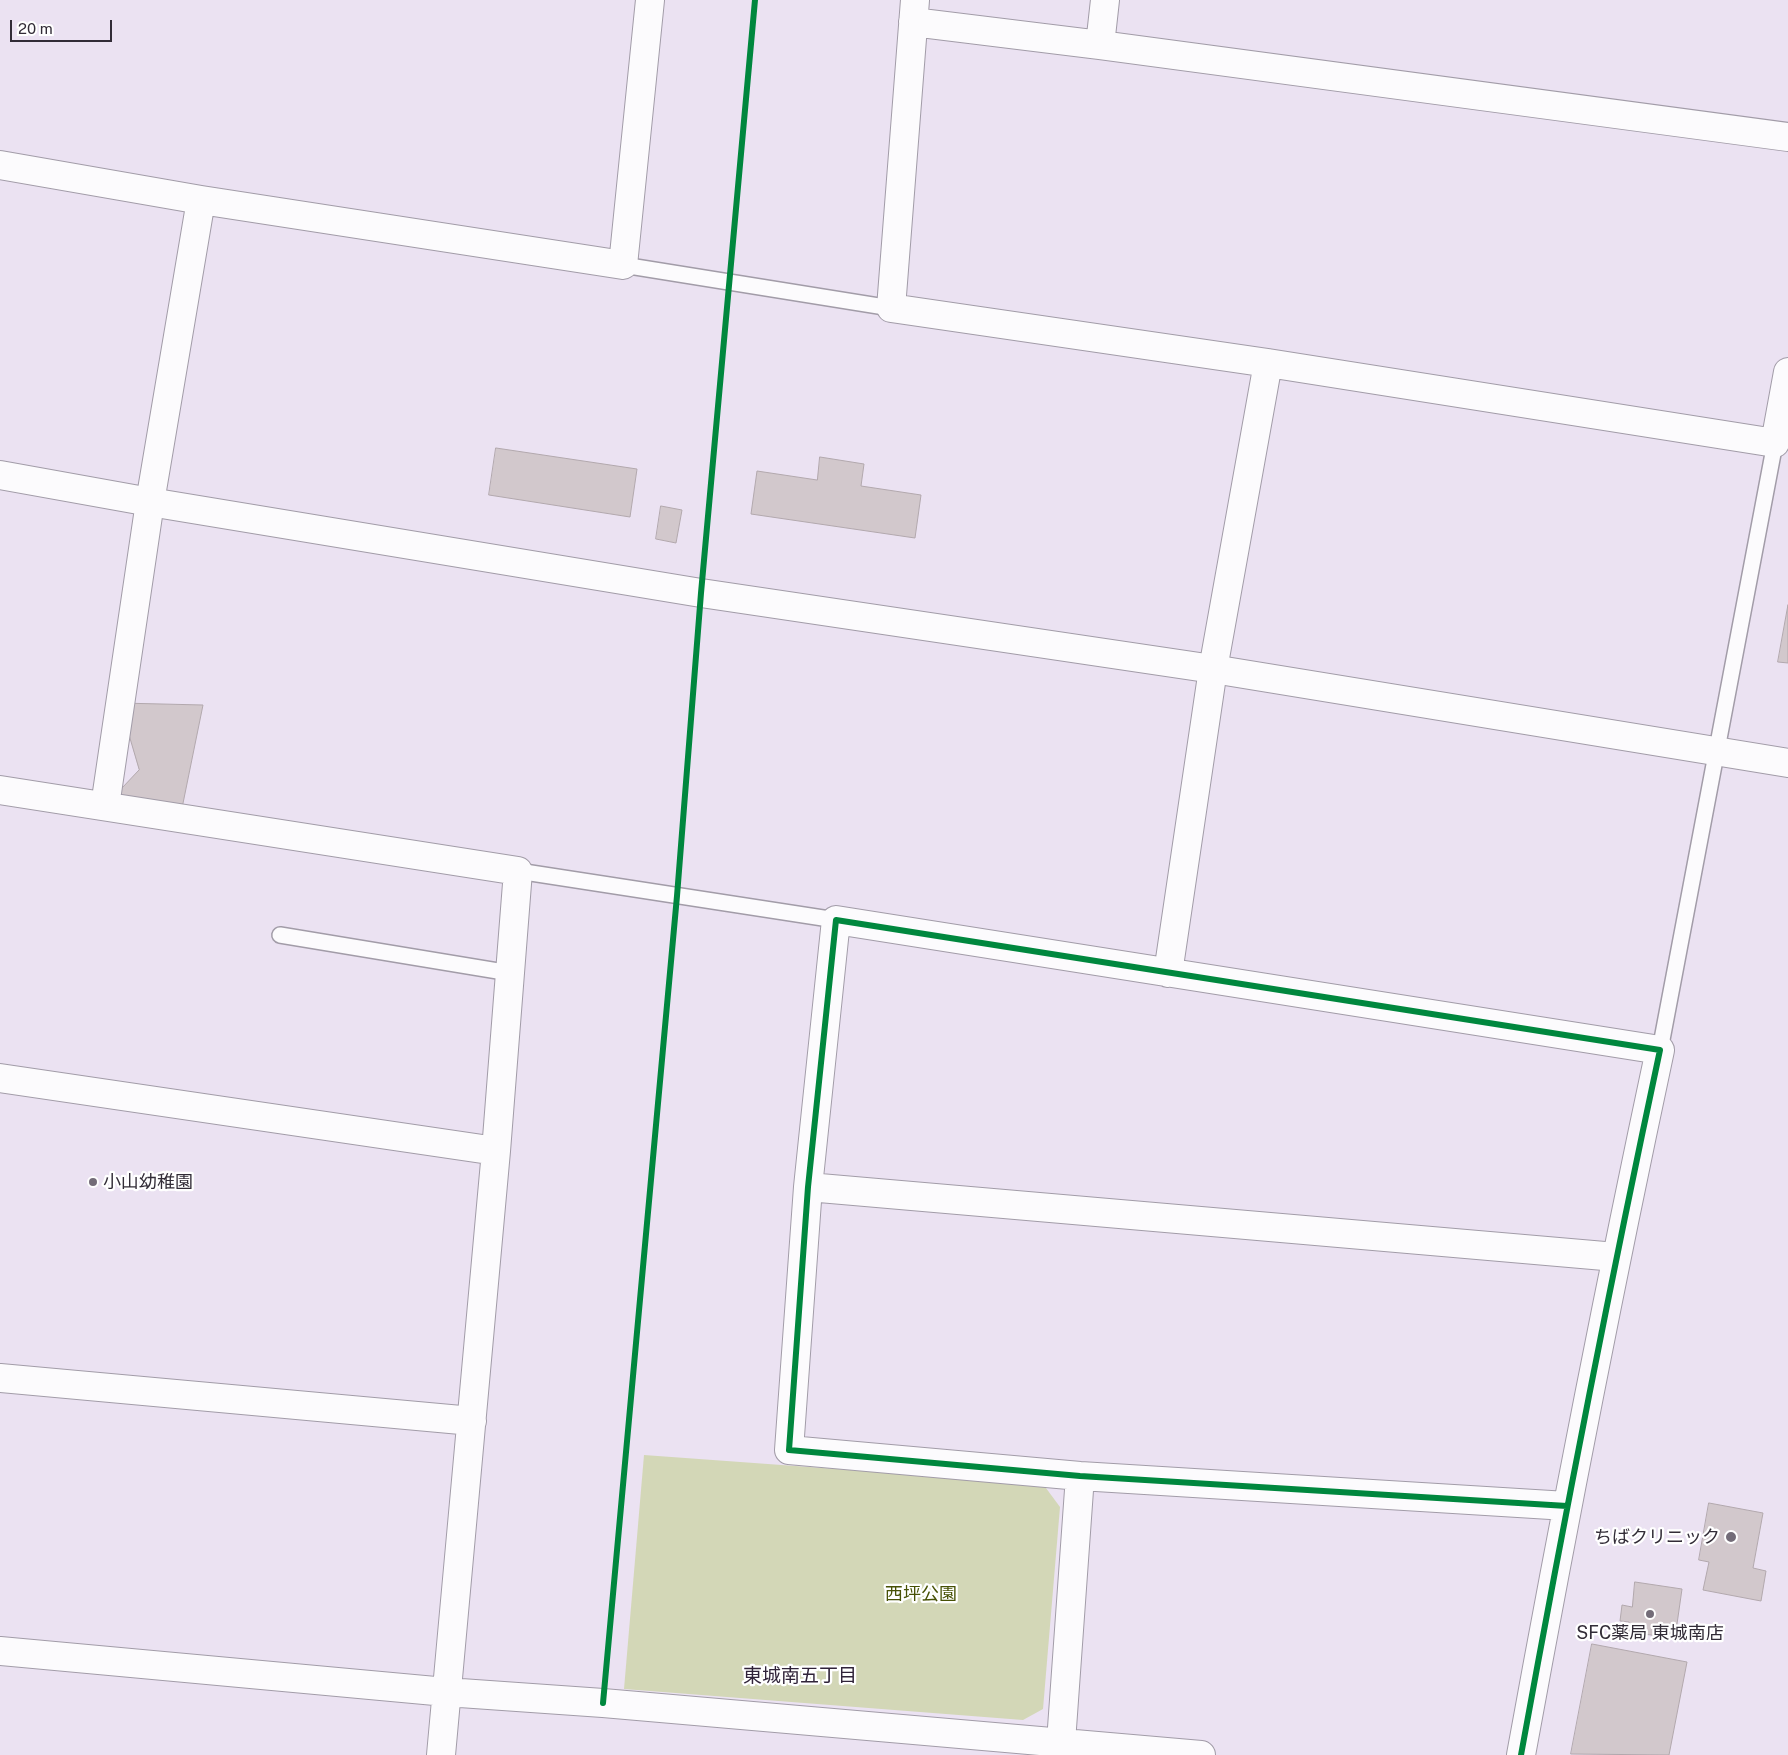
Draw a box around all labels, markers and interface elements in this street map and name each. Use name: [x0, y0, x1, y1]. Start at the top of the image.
scale bar: [12, 10, 115, 42]
text: 20 m: [18, 20, 53, 37]
place label: 小山幼稚園: [103, 1171, 193, 1193]
marker: 小山幼稚園: [87, 1176, 99, 1188]
place label: ちばクリニック: [1594, 1526, 1720, 1548]
marker: ちばクリニック: [1724, 1530, 1738, 1544]
park label: 西坪公園: [885, 1583, 957, 1605]
marker: SFC薬局 東城南店: [1644, 1608, 1656, 1620]
place label: SFC薬局 東城南店: [1576, 1622, 1724, 1644]
district label: 東城南五丁目: [743, 1665, 857, 1687]

